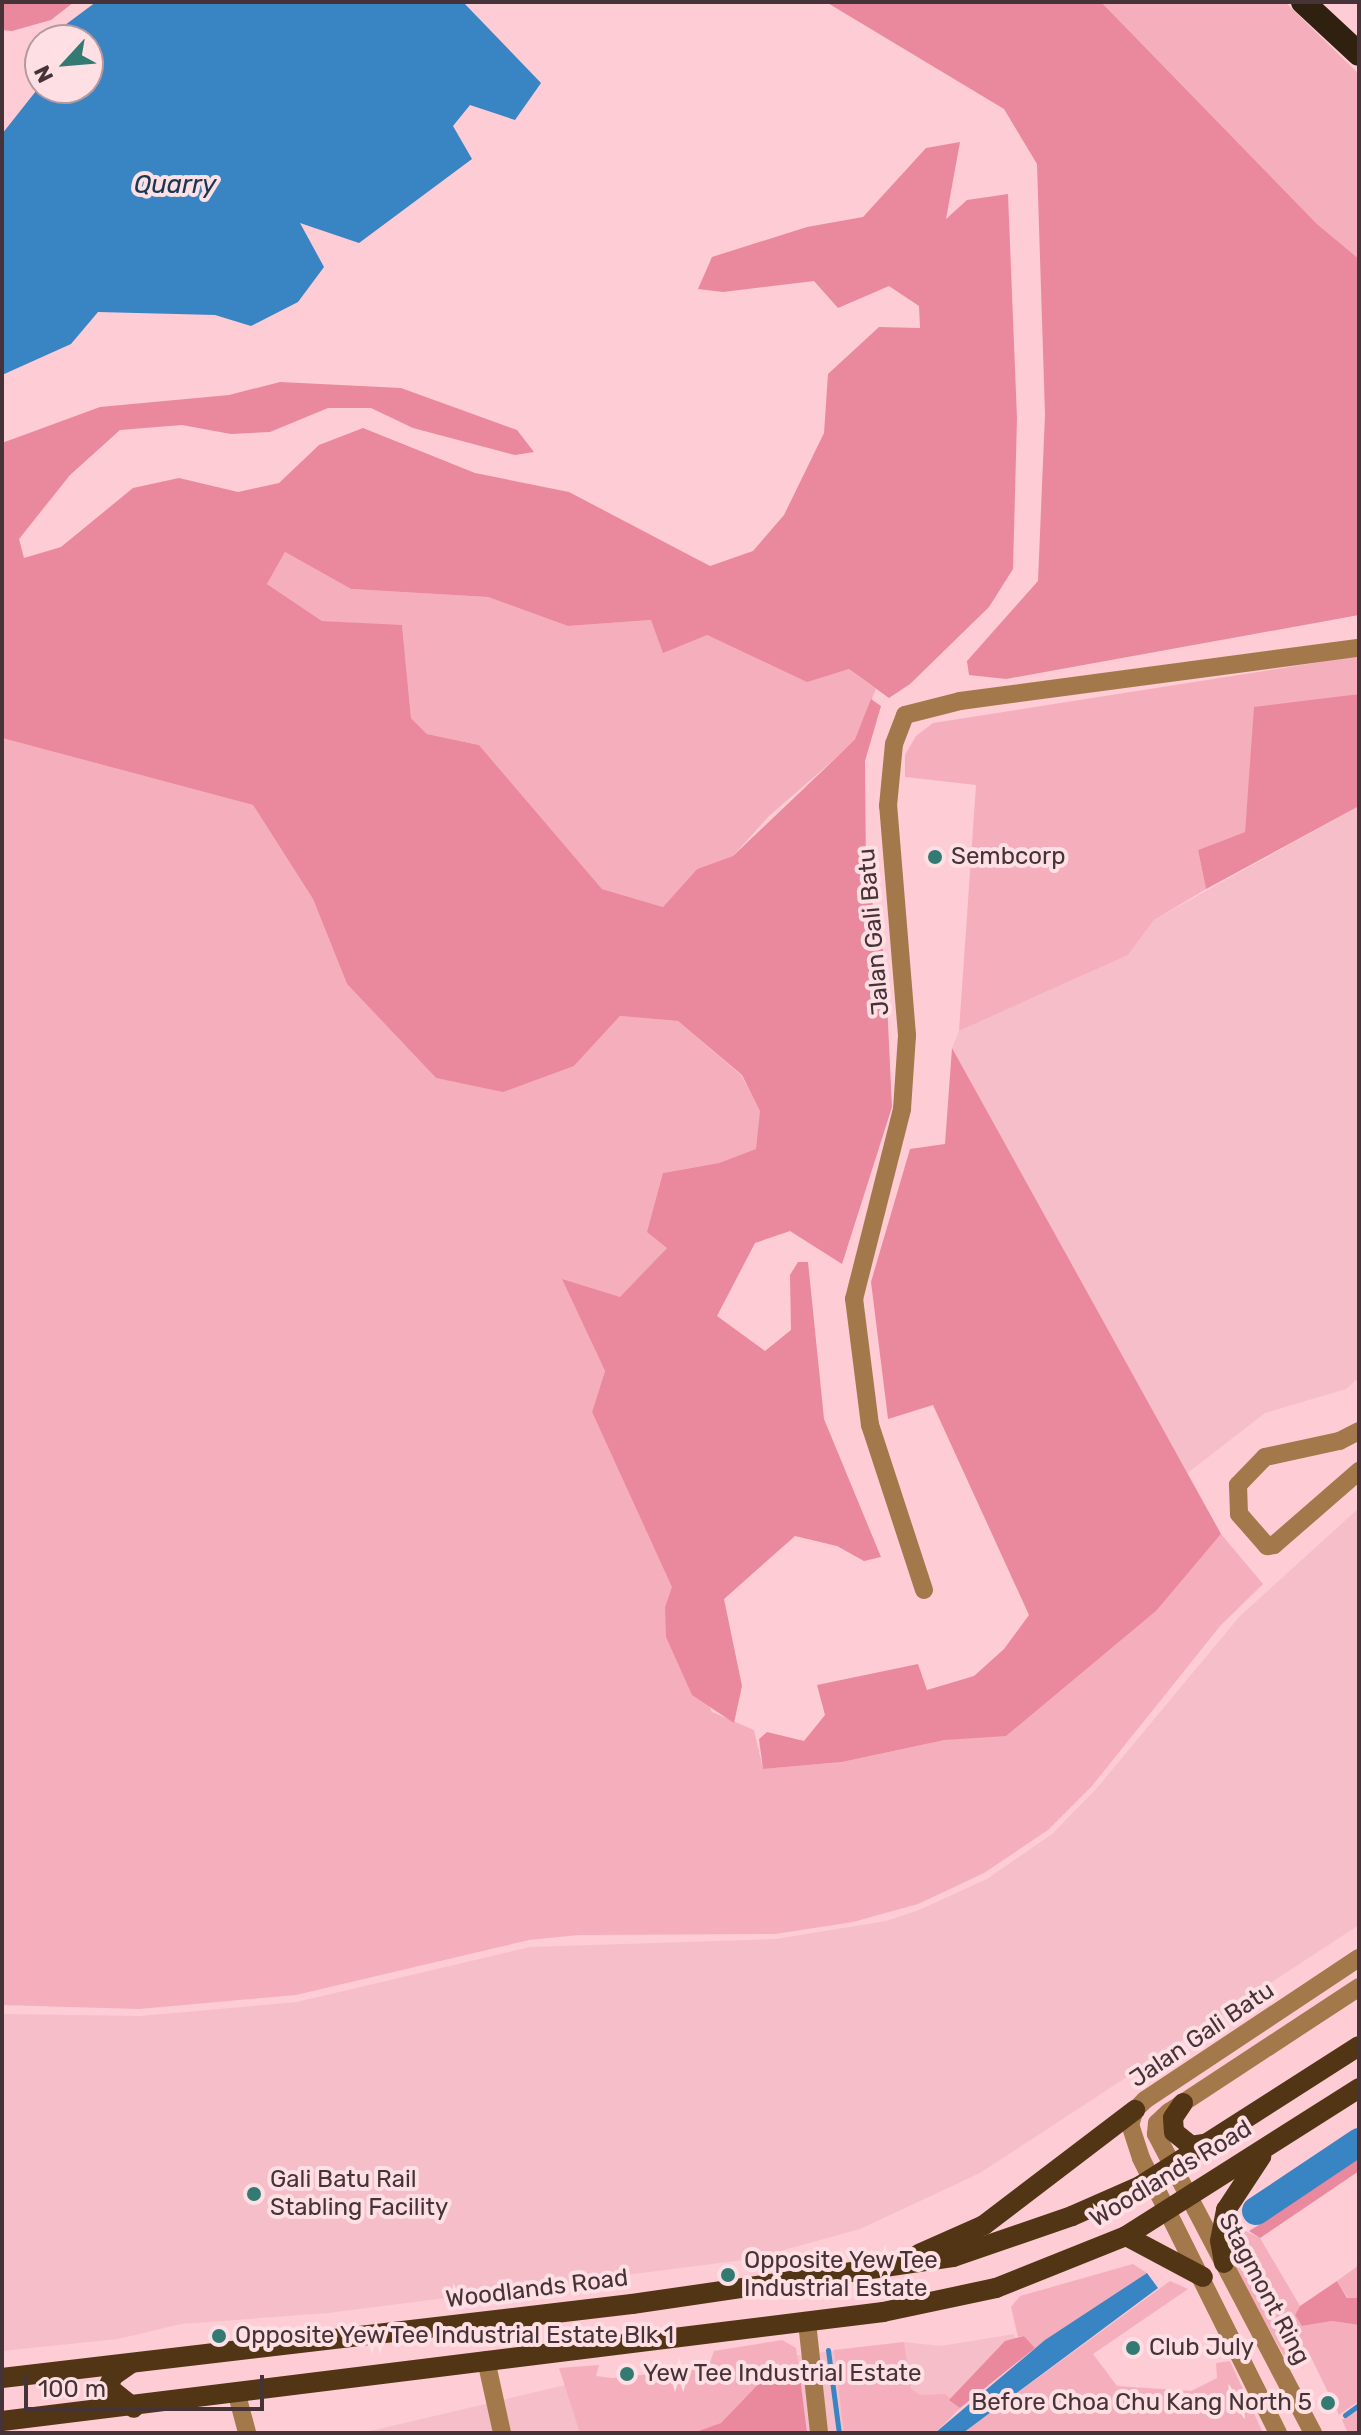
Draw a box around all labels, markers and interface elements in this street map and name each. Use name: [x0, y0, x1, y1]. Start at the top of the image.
north arrow: [24, 24, 104, 104]
text: N: [28, 61, 59, 87]
water label: Quarry: [134, 169, 216, 201]
place label: Sembcorp: [951, 843, 1065, 871]
street label: Jalan Gali Batu: [852, 847, 896, 1017]
marker: Sembcorp: [926, 848, 944, 866]
street label: Jalan Gali Batu: [1124, 1976, 1280, 2094]
street label: Woodlands Road: [1085, 2114, 1257, 2234]
place label: Gali Batu Rail Stabling Facility: [270, 2166, 448, 2222]
marker: Gali Batu Rail Stabling Facility: [245, 2185, 263, 2203]
street label: Stagmont Ring: [1212, 2208, 1316, 2370]
place label: Opposite Yew Tee Industrial Estate: [744, 2247, 940, 2303]
street label: Woodlands Road: [444, 2264, 630, 2314]
marker: Opposite Yew Tee Industrial Estate: [719, 2266, 737, 2284]
place label: Opposite Yew Tee Industrial Estate Blk 1: [235, 2322, 676, 2350]
marker: Opposite Yew Tee Industrial Estate Blk 1: [210, 2327, 228, 2345]
place label: Club July: [1149, 2334, 1254, 2362]
marker: Club July: [1124, 2339, 1142, 2357]
scale bar: [28, 2359, 268, 2409]
place label: Yew Tee Industrial Estate: [643, 2360, 923, 2388]
marker: Yew Tee Industrial Estate: [618, 2365, 636, 2383]
text: 100 m: [38, 2375, 106, 2403]
place label: Before Choa Chu Kang North 5: [971, 2389, 1312, 2417]
marker: Before Choa Chu Kang North 5: [1319, 2394, 1337, 2412]

